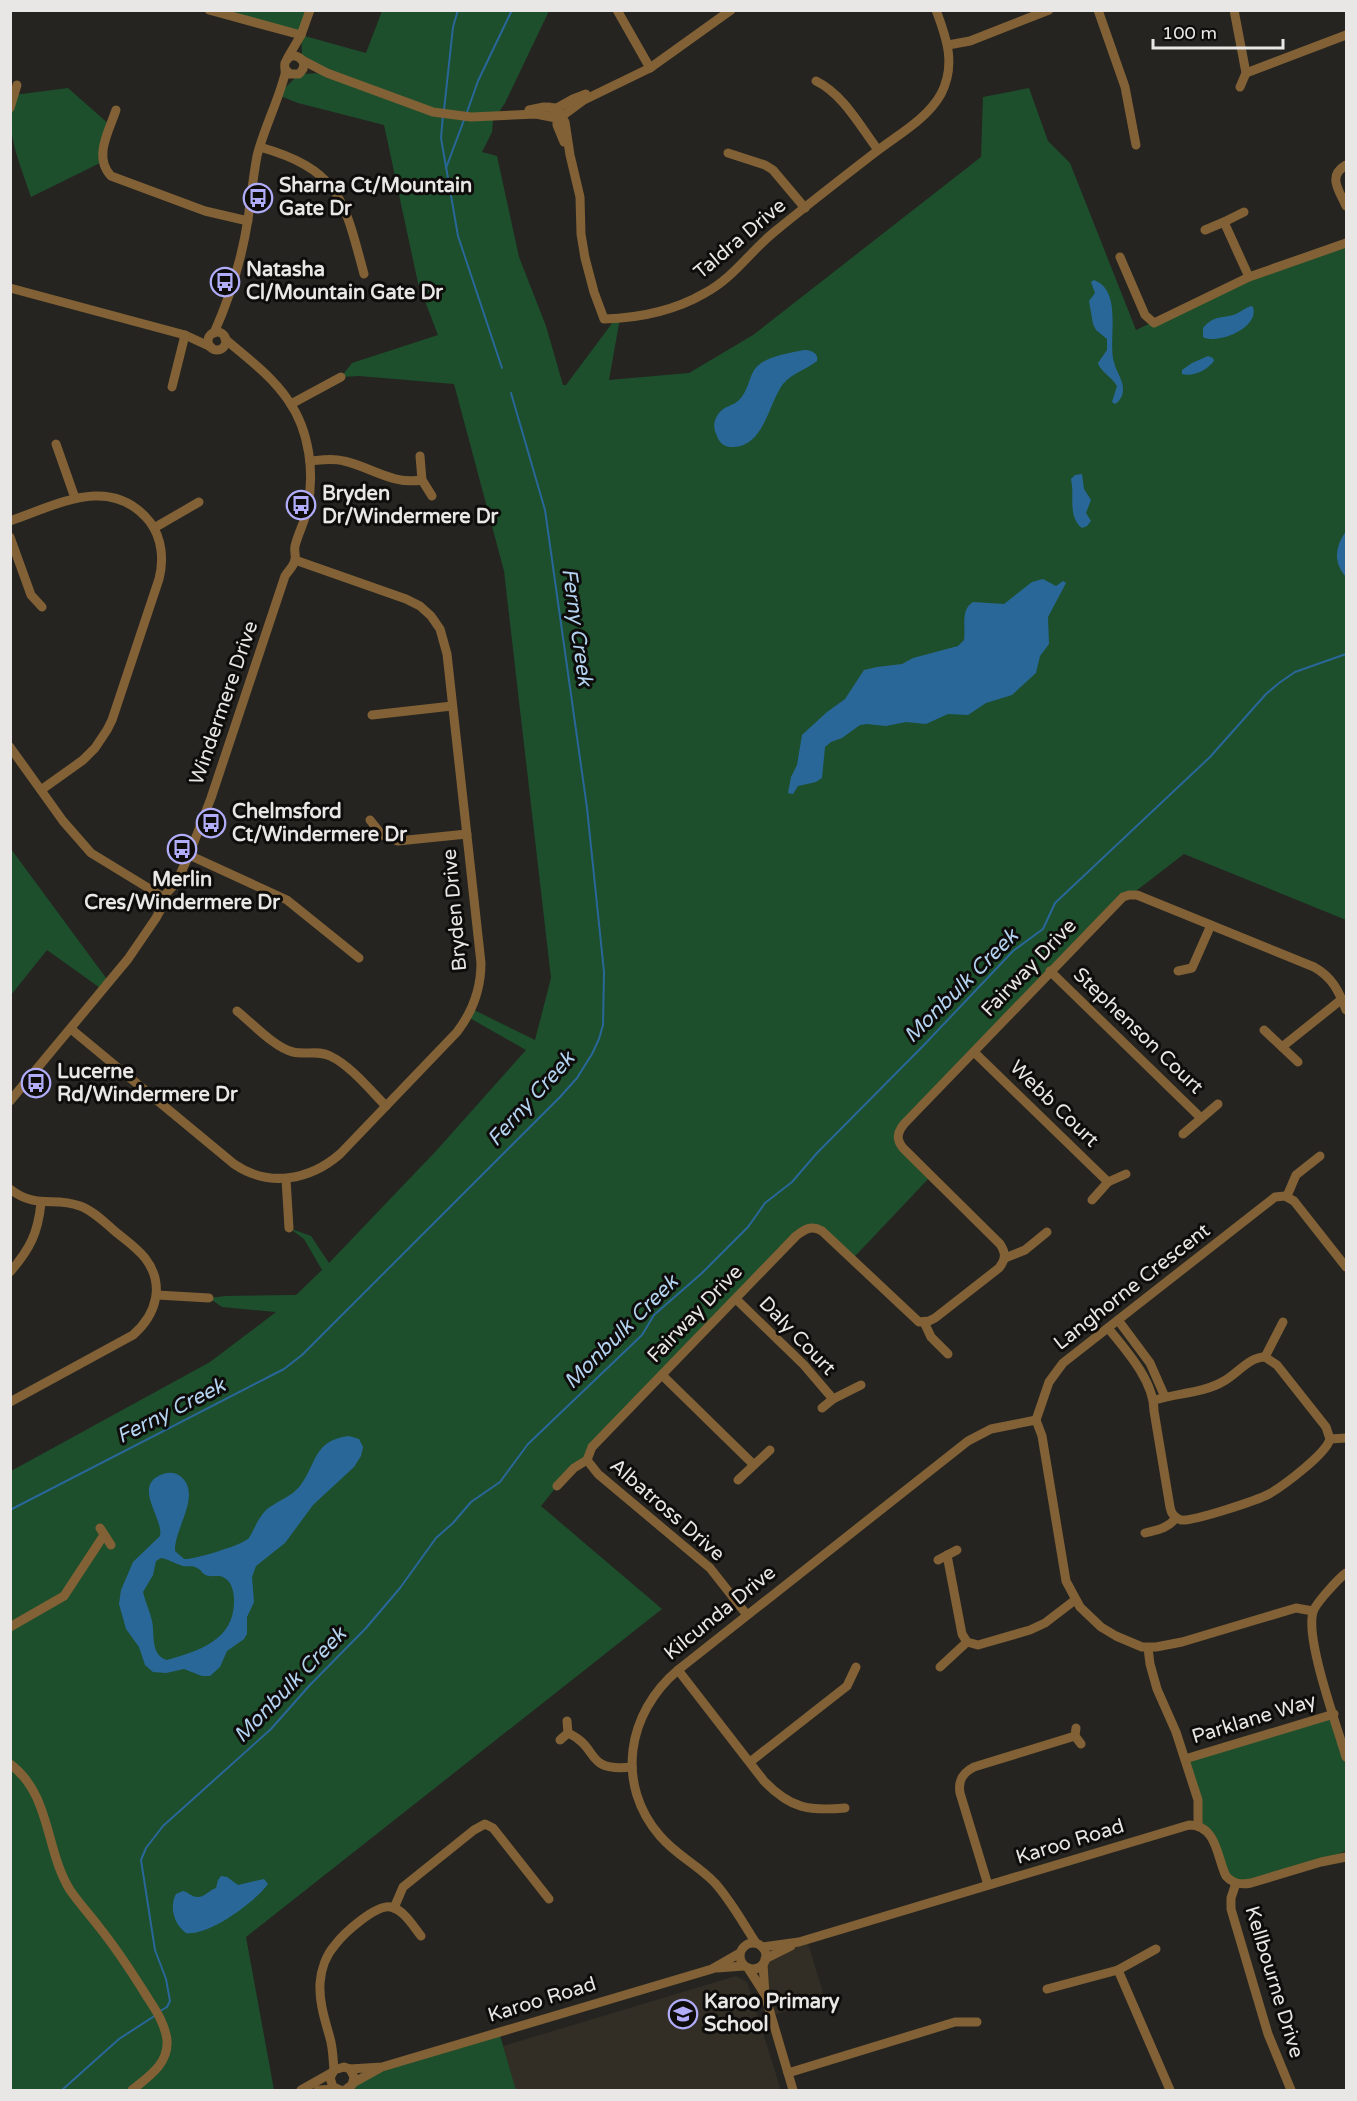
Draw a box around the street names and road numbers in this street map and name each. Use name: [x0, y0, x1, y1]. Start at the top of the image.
street label: Taldra Drive: [689, 194, 791, 284]
street label: Windermere Drive: [185, 618, 263, 788]
street label: Bryden Drive: [438, 848, 472, 972]
street label: Fairway Drive: [976, 914, 1082, 1022]
street label: Stephenson Court: [1068, 963, 1208, 1099]
street label: Webb Court: [1005, 1056, 1104, 1153]
street label: Langhorne Crescent: [1049, 1218, 1215, 1355]
street label: Fairway Drive: [642, 1260, 748, 1368]
street label: Daly Court: [754, 1292, 841, 1381]
street label: Albatross Drive: [605, 1454, 729, 1566]
street label: Kilcunda Drive: [659, 1561, 781, 1665]
street label: Parklane Way: [1189, 1689, 1319, 1749]
street label: Karoo Road: [1013, 1814, 1127, 1870]
street label: Kellbourne Drive: [1240, 1903, 1308, 2061]
street label: Karoo Road: [485, 1972, 599, 2028]

